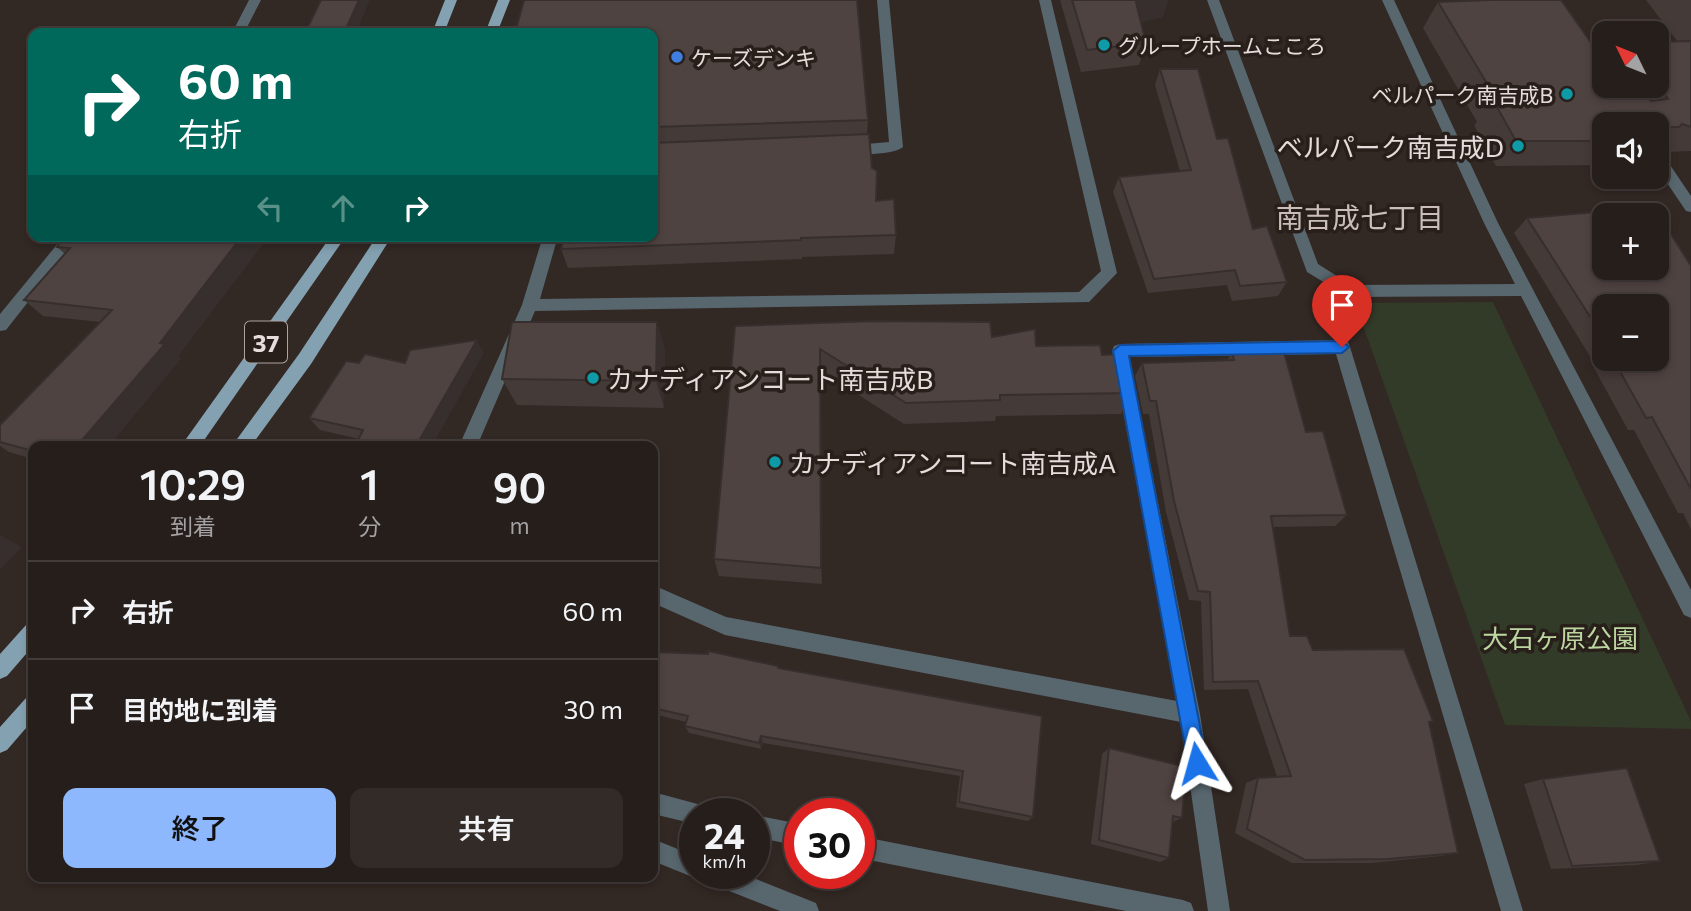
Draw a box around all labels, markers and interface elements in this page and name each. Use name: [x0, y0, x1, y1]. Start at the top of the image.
north arrow: [1592, 21, 1670, 98]
map controls: [1592, 21, 1669, 371]
place label: グループホームこころ: [1118, 33, 1326, 58]
marker: グループホームこころ: [1096, 37, 1112, 53]
place label: ケーズデンキ: [691, 45, 816, 70]
text: 60 m: [178, 49, 293, 109]
marker: ケーズデンキ: [669, 49, 685, 65]
icon: right: [63, 56, 154, 147]
place label: ベルパーク南吉成B: [1371, 82, 1553, 107]
marker: ベルパーク南吉成B: [1559, 86, 1575, 102]
button: sound: [1592, 112, 1669, 189]
text: 右折: [178, 113, 242, 153]
place label: ベルパーク南吉成D: [1277, 131, 1504, 162]
marker: ベルパーク南吉成D: [1510, 138, 1526, 154]
icon: left: [251, 189, 289, 227]
icon: ahead: [324, 189, 362, 227]
icon: right: [397, 189, 435, 227]
district label: 南吉成七丁目: [1276, 200, 1444, 234]
button: +: [1592, 203, 1669, 280]
pin: [1312, 275, 1372, 347]
icon: arrive: [1323, 286, 1361, 324]
button: −: [1592, 294, 1669, 371]
road number: 37: [245, 321, 287, 362]
place label: カナディアンコート南吉成B: [607, 363, 933, 394]
marker: カナディアンコート南吉成B: [585, 370, 601, 386]
place label: カナディアンコート南吉成A: [789, 447, 1116, 478]
marker: カナディアンコート南吉成A: [767, 454, 783, 470]
text: 10:29: [140, 457, 246, 509]
text: 1: [360, 457, 379, 509]
text: 90: [493, 460, 546, 512]
text: m: [509, 511, 529, 539]
text: 到着: [170, 512, 216, 540]
text: 分: [358, 512, 381, 540]
icon: right: [63, 591, 101, 629]
text: 60 m: [563, 595, 623, 626]
text: 右折: [122, 596, 174, 627]
park label: 大石ヶ原公園: [1482, 622, 1638, 653]
icon: arrive: [63, 689, 101, 727]
text: 30 m: [564, 693, 623, 724]
text: 目的地に到着: [122, 694, 278, 725]
position arrow: [1160, 726, 1234, 800]
button: 終了: [63, 788, 336, 868]
button: 共有: [350, 788, 623, 868]
speed limit sign: 30: [784, 798, 875, 889]
text: 24: [704, 813, 745, 856]
text: km/h: [703, 850, 746, 872]

